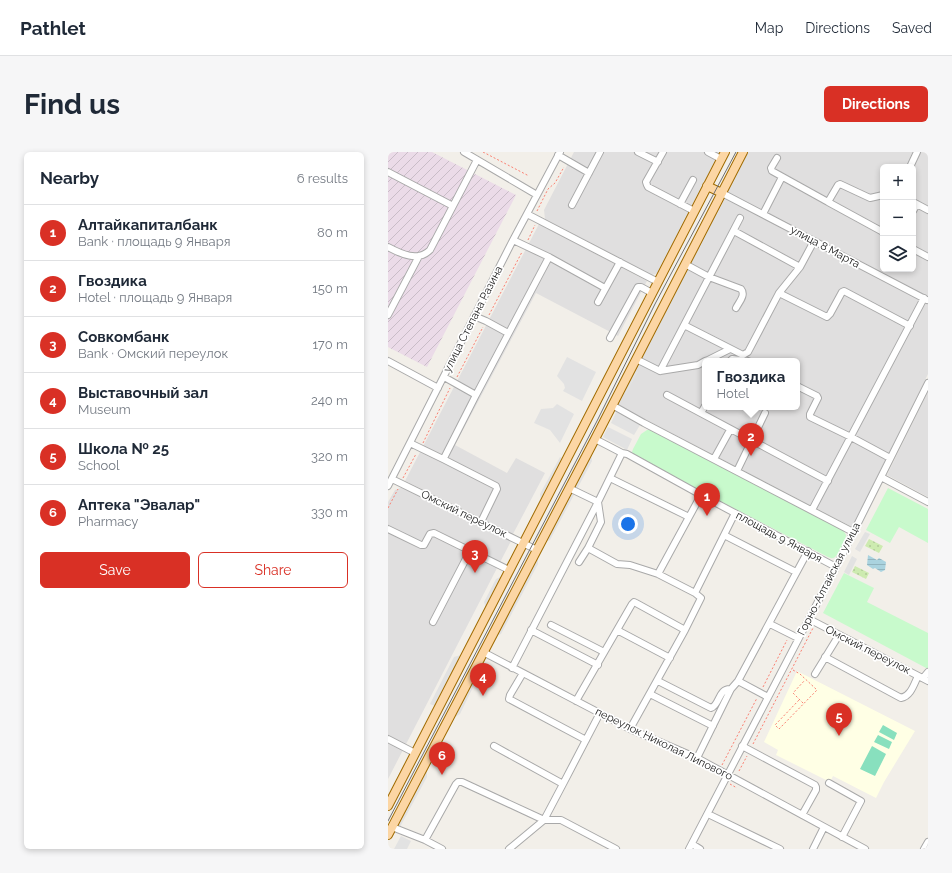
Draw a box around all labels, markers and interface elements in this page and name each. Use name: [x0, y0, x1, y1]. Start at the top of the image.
text: Pathlet: [20, 17, 86, 39]
text: Map: [755, 20, 783, 36]
text: Directions: [805, 20, 870, 36]
text: Saved: [892, 20, 932, 36]
button: Directions: [824, 86, 928, 122]
text: Find us: [24, 88, 120, 121]
map controls: [880, 164, 916, 272]
button: +: [880, 164, 916, 200]
text: Nearby: [40, 168, 99, 188]
text: 6 results: [297, 171, 348, 186]
button: −: [880, 200, 916, 236]
text: Алтайкапиталбанк: [78, 216, 218, 234]
street label: улица 8 Марта: [788, 223, 862, 271]
text: 1: [50, 225, 56, 240]
text: 80 m: [317, 225, 348, 240]
text: Bank · площадь 9 Января: [78, 234, 230, 249]
button: layers: [880, 236, 916, 272]
street label: улица Степана Разина: [441, 264, 505, 374]
text: Гвоздика: [78, 272, 147, 290]
text: 2: [49, 281, 57, 296]
text: 150 m: [312, 281, 348, 296]
text: Hotel · площадь 9 Января: [78, 290, 232, 305]
text: Совкомбанк: [78, 328, 170, 346]
text: 3: [49, 337, 57, 352]
text: 170 m: [312, 337, 348, 352]
text: Bank · Омский переулок: [78, 346, 228, 361]
popup: [702, 358, 800, 410]
text: Гвоздика: [717, 368, 785, 386]
text: Выставочный зал: [78, 384, 208, 402]
text: Hotel: [717, 386, 749, 401]
text: 4: [49, 393, 57, 408]
text: 240 m: [311, 393, 348, 408]
text: Museum: [78, 402, 131, 417]
pin: 2: [738, 423, 764, 456]
text: Школа № 25: [78, 440, 169, 458]
text: 5: [49, 449, 57, 464]
text: 320 m: [311, 449, 348, 464]
text: School: [78, 458, 120, 473]
pin: 1: [694, 483, 720, 516]
street label: Омский переулок: [419, 488, 509, 541]
text: Аптека "Эвалар": [78, 496, 200, 514]
text: 6: [49, 505, 57, 520]
text: 330 m: [311, 505, 348, 520]
street label: площадь 9 Января: [734, 509, 824, 565]
text: Pharmacy: [78, 514, 138, 529]
your location: [618, 514, 638, 534]
street label: Горно-Алтайская улица: [795, 520, 863, 638]
pin: 3: [462, 540, 488, 573]
button: Save: [40, 552, 190, 588]
button: Share: [198, 552, 348, 588]
street label: Омский переулок: [823, 623, 913, 677]
pin: 4: [470, 663, 496, 696]
pin: 5: [826, 703, 852, 736]
street label: переулок Николая Липового: [593, 705, 735, 783]
pin: 6: [429, 742, 455, 775]

